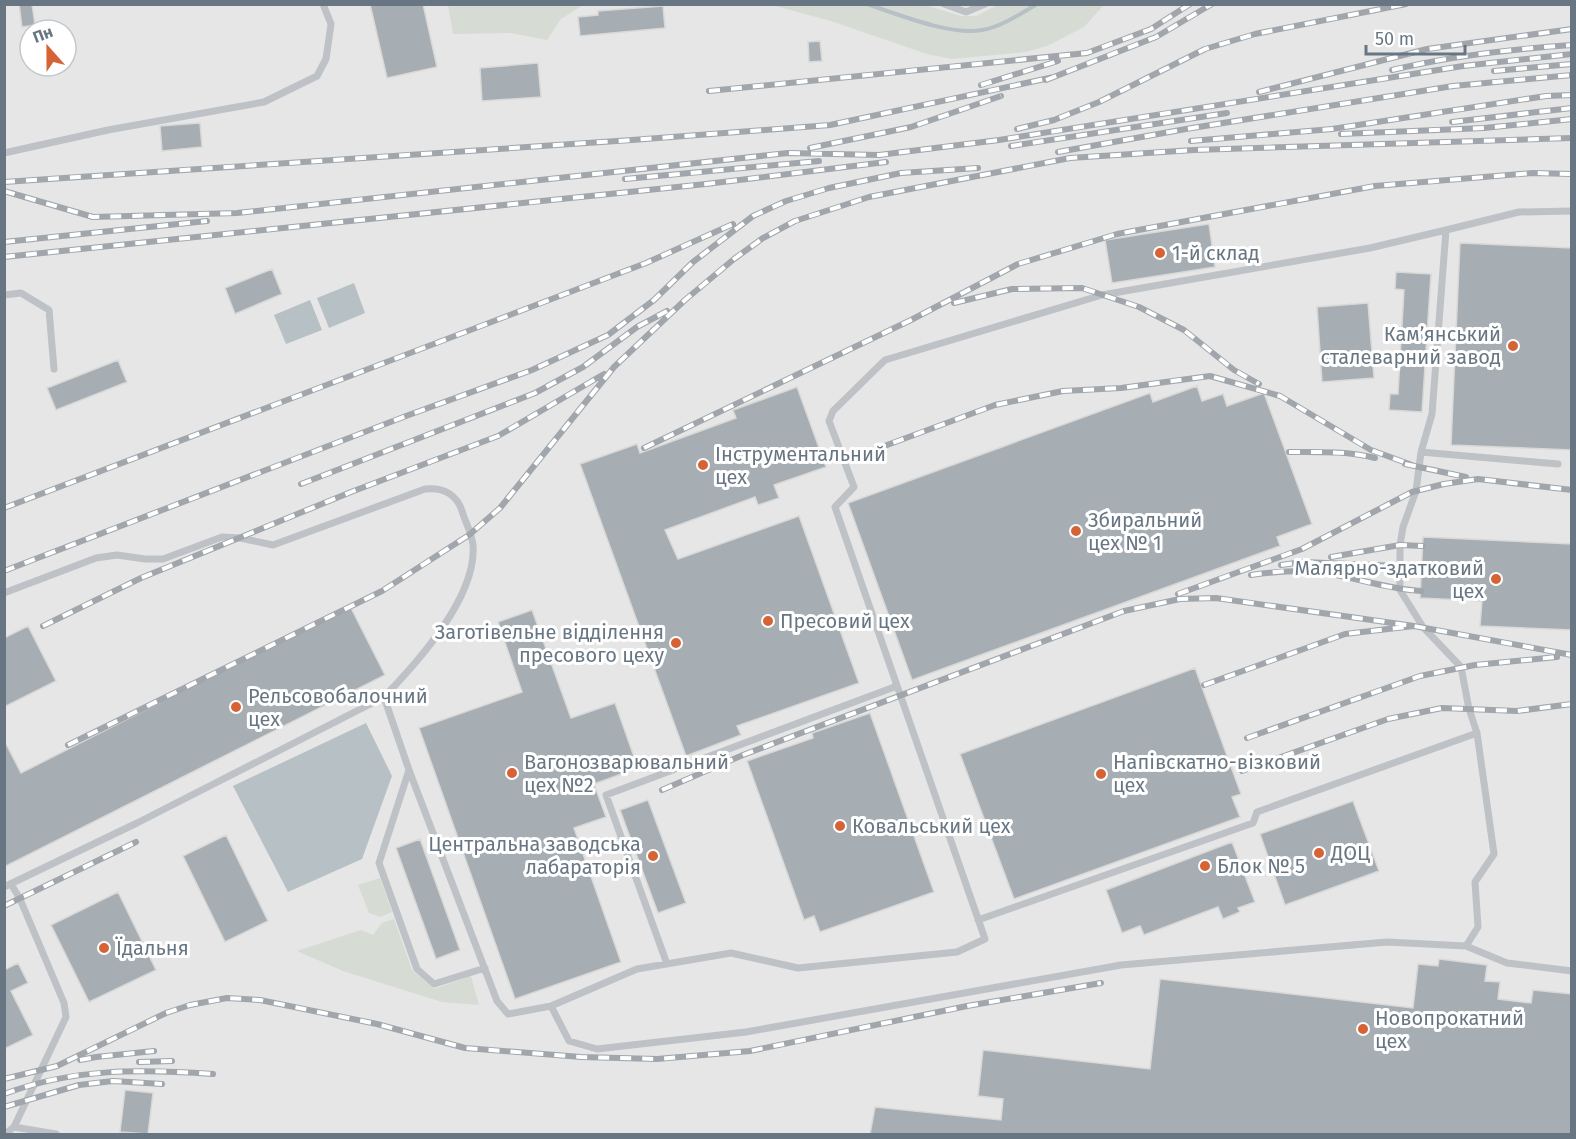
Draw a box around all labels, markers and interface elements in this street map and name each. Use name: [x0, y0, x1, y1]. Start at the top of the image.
north arrow: [18, 18, 78, 78]
scale bar: [1366, 18, 1465, 56]
text: Пн: [30, 22, 56, 47]
text: 50 m: [1375, 28, 1414, 50]
place label: 1-й склад: [1172, 241, 1260, 265]
marker: 1-й склад: [1153, 246, 1167, 260]
place label: Кам’янський сталеварний завод: [1320, 322, 1501, 369]
marker: Кам’янський сталеварний завод: [1506, 339, 1520, 353]
place label: Інструментальний цех: [715, 442, 886, 489]
marker: Інструментальний цех: [696, 458, 710, 472]
place label: Збиральний цех № 1: [1088, 508, 1202, 555]
marker: Збиральний цех № 1: [1069, 524, 1083, 538]
place label: Малярно-здатковий цех: [1295, 556, 1484, 603]
marker: Малярно-здатковий цех: [1489, 572, 1503, 586]
place label: Пресовий цех: [780, 609, 910, 633]
marker: Пресовий цех: [761, 614, 775, 628]
place label: Заготівельне відділення пресового цеху: [435, 620, 664, 667]
marker: Заготівельне відділення пресового цеху: [669, 636, 683, 650]
place label: Рельсовобалочний цех: [248, 684, 428, 731]
marker: Рельсовобалочний цех: [229, 700, 243, 714]
place label: Вагонозварювальний цех №2: [524, 750, 729, 797]
place label: Напівскатно-візковий цех: [1113, 750, 1321, 797]
marker: Вагонозварювальний цех №2: [505, 766, 519, 780]
marker: Напівскатно-візковий цех: [1094, 767, 1108, 781]
place label: Ковальський цех: [852, 814, 1011, 838]
marker: Ковальський цех: [833, 819, 847, 833]
place label: Центральна заводська лабараторія: [428, 832, 641, 879]
place label: ДОЦ: [1330, 841, 1370, 865]
marker: ДОЦ: [1312, 846, 1326, 860]
marker: Центральна заводська лабараторія: [646, 849, 660, 863]
place label: Блок № 5: [1217, 854, 1305, 878]
marker: Блок № 5: [1198, 859, 1212, 873]
place label: Їдальня: [115, 936, 189, 960]
marker: Їдальня: [97, 941, 111, 955]
place label: Новопрокатний цех: [1375, 1006, 1524, 1053]
marker: Новопрокатний цех: [1356, 1022, 1370, 1036]

